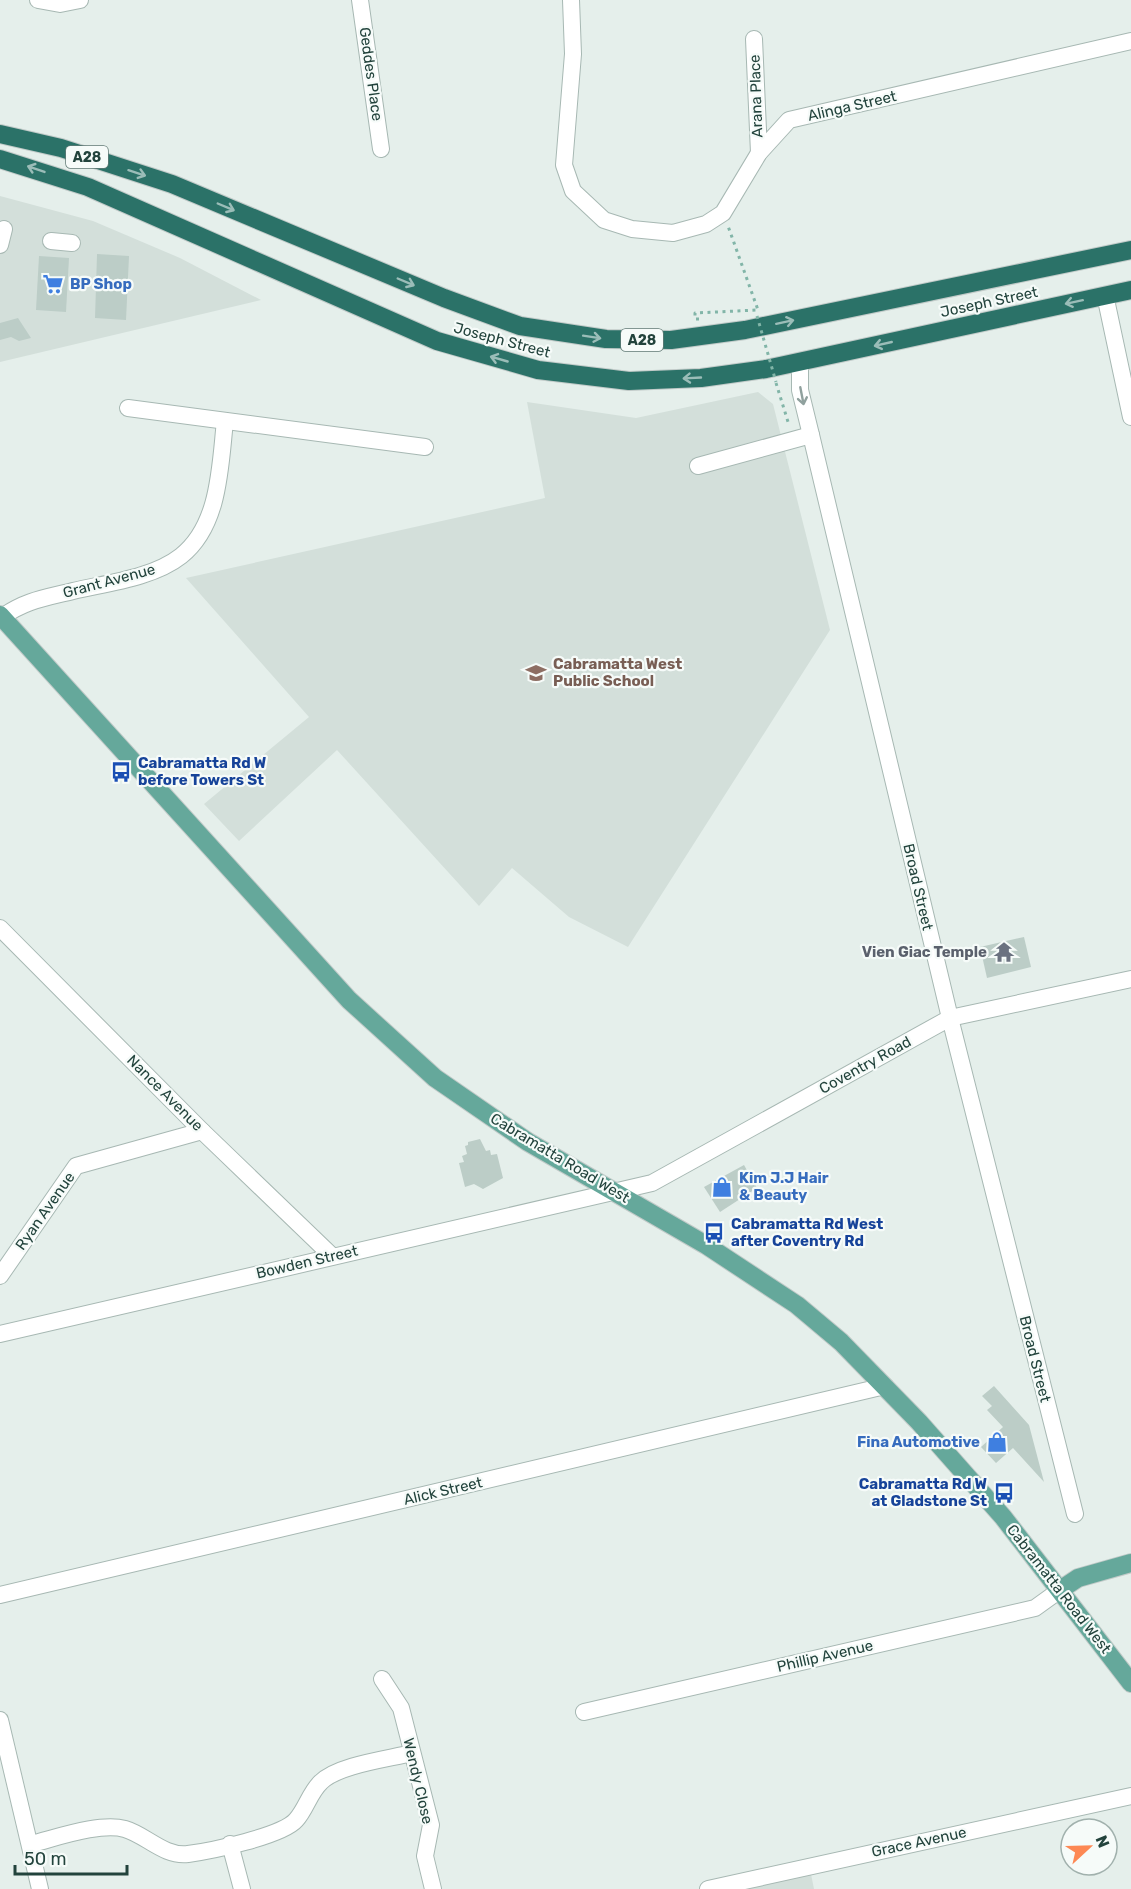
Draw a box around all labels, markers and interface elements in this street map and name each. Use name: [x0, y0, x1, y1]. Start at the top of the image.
street label: Geddes Place: [356, 26, 386, 122]
street label: Arana Place: [746, 54, 766, 138]
street label: Alinga Street: [806, 87, 898, 125]
road number: A28: [66, 146, 108, 168]
one-way arrow: [27, 163, 46, 174]
one-way arrow: [127, 168, 146, 179]
one-way arrow: [216, 202, 235, 213]
supermarket icon: BP Shop: [41, 272, 65, 296]
place label: BP Shop: [70, 275, 132, 293]
one-way arrow: [396, 277, 414, 289]
street label: Joseph Street: [939, 283, 1040, 321]
one-way arrow: [1064, 297, 1084, 308]
one-way arrow: [775, 316, 795, 327]
street label: Joseph Street: [452, 318, 552, 362]
road number: A28: [621, 329, 663, 351]
one-way arrow: [582, 331, 601, 342]
one-way arrow: [874, 339, 894, 350]
one-way arrow: [490, 353, 509, 364]
one-way arrow: [682, 373, 702, 384]
one-way arrow: [797, 386, 808, 405]
street label: Grant Avenue: [61, 560, 157, 602]
place label: Cabramatta West Public School: [553, 655, 682, 690]
school or university icon: Cabramatta West Public School: [524, 661, 548, 685]
place label: Cabramatta Rd W before Towers St: [138, 754, 266, 789]
bus stop icon: Cabramatta Rd W before Towers St: [109, 760, 133, 784]
street label: Broad Street: [899, 842, 937, 932]
temple icon: Vien Giac Temple: [992, 940, 1016, 964]
place label: Vien Giac Temple: [862, 943, 987, 961]
street label: Coventry Road: [816, 1032, 914, 1098]
street label: Nance Avenue: [123, 1051, 207, 1135]
street label: Cabramatta Road West: [487, 1109, 633, 1207]
street label: Ryan Avenue: [12, 1169, 78, 1253]
place label: Kim J.J Hair & Beauty: [739, 1169, 829, 1204]
shop icon: Kim J.J Hair & Beauty: [710, 1175, 734, 1199]
place label: Cabramatta Rd West after Coventry Rd: [731, 1215, 883, 1250]
bus stop icon: Cabramatta Rd West after Coventry Rd: [702, 1221, 726, 1245]
street label: Bowden Street: [254, 1242, 360, 1282]
street label: Broad Street: [1016, 1314, 1054, 1404]
shop icon: Fina Automotive: [985, 1430, 1009, 1454]
place label: Fina Automotive: [857, 1433, 980, 1451]
street label: Alick Street: [402, 1473, 484, 1509]
place label: Cabramatta Rd W at Gladstone St: [859, 1475, 987, 1510]
bus stop icon: Cabramatta Rd W at Gladstone St: [992, 1481, 1016, 1505]
street label: Cabramatta Road West: [1003, 1521, 1115, 1657]
street label: Phillip Avenue: [775, 1636, 875, 1676]
street label: Wendy Close: [399, 1736, 437, 1826]
north arrow: [1059, 1817, 1119, 1877]
street label: Grace Avenue: [870, 1823, 968, 1861]
text: N: [1091, 1833, 1113, 1850]
scale bar: [15, 1838, 128, 1876]
text: 50 m: [24, 1848, 67, 1870]

